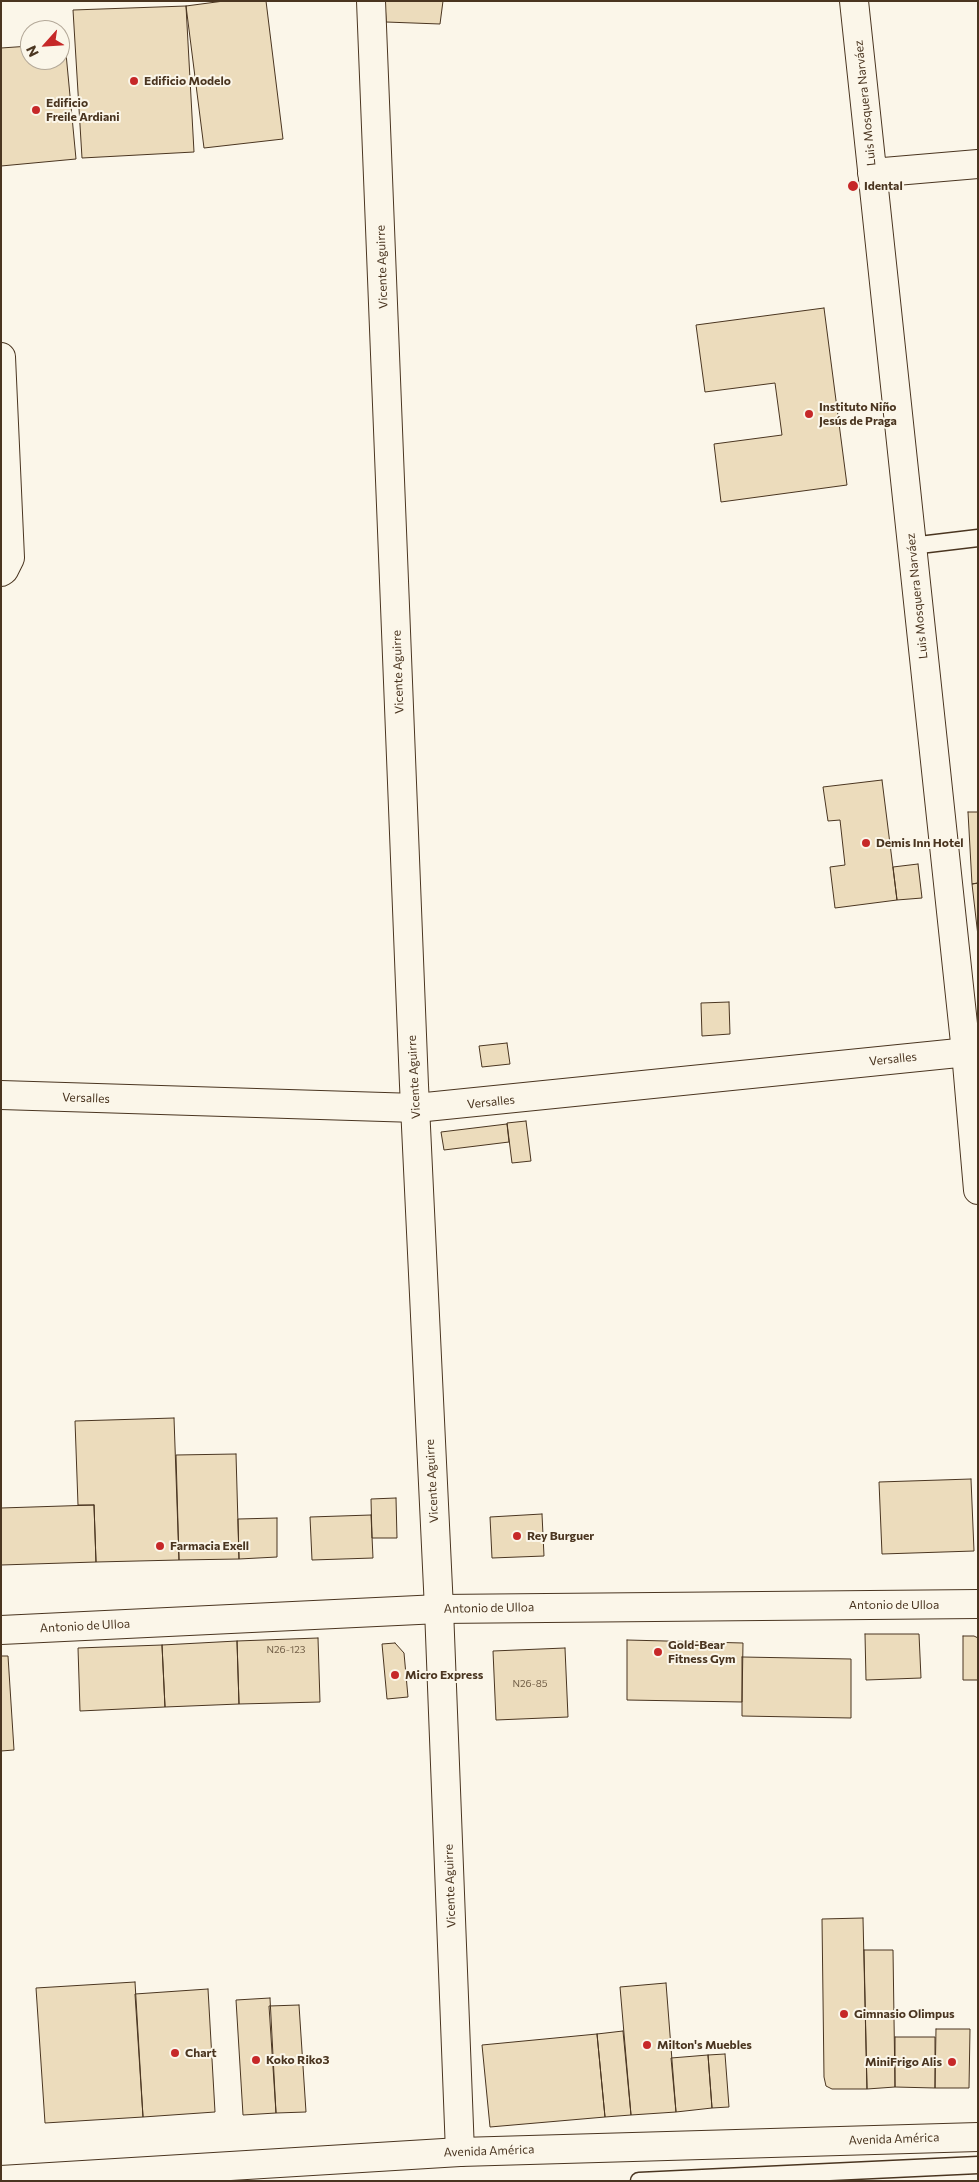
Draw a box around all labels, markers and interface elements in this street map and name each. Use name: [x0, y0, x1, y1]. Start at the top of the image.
north arrow: [20, 20, 70, 70]
street label: Luis Mosquera Narváez: [851, 39, 879, 167]
text: N: [22, 43, 42, 60]
place label: Edificio Modelo: [144, 74, 231, 88]
marker: Edificio Modelo: [128, 75, 140, 87]
place label: Edificio Freile Ardiani: [46, 96, 120, 124]
marker: Edificio Freile Ardiani: [30, 104, 42, 116]
marker: Idental: [846, 179, 860, 193]
place label: Idental: [864, 179, 903, 193]
street label: Vicente Aguirre: [373, 225, 391, 309]
place label: Instituto Niño Jesús de Praga: [819, 400, 897, 428]
marker: Instituto Niño Jesús de Praga: [803, 408, 815, 420]
street label: Luis Mosquera Narváez: [903, 532, 931, 660]
street label: Vicente Aguirre: [389, 630, 407, 714]
place label: Demis Inn Hotel: [876, 836, 964, 850]
marker: Demis Inn Hotel: [860, 837, 872, 849]
street label: Vicente Aguirre: [405, 1035, 423, 1119]
street label: Versalles: [868, 1049, 918, 1069]
street label: Versalles: [62, 1090, 110, 1106]
street label: Versalles: [466, 1092, 516, 1112]
street label: Vicente Aguirre: [423, 1439, 441, 1523]
place label: Rey Burguer: [527, 1529, 594, 1543]
marker: Rey Burguer: [511, 1530, 523, 1542]
place label: Farmacia Exell: [170, 1539, 249, 1553]
marker: Farmacia Exell: [154, 1540, 166, 1552]
street label: Antonio de Ulloa: [849, 1598, 939, 1612]
street label: Antonio de Ulloa: [444, 1600, 534, 1616]
street label: Antonio de Ulloa: [39, 1616, 131, 1636]
place label: Gold-Bear Fitness Gym: [668, 1638, 736, 1666]
house number: N26-123: [267, 1644, 305, 1656]
marker: Gold-Bear Fitness Gym: [652, 1646, 664, 1658]
place label: Micro Express: [405, 1668, 483, 1682]
marker: Micro Express: [389, 1669, 401, 1681]
house number: N26-85: [512, 1678, 548, 1690]
street label: Vicente Aguirre: [441, 1844, 459, 1928]
place label: Gimnasio Olimpus: [854, 2007, 955, 2021]
marker: Gimnasio Olimpus: [838, 2008, 850, 2020]
place label: Milton's Muebles: [657, 2038, 752, 2052]
marker: Milton's Muebles: [641, 2039, 653, 2051]
place label: Chart: [185, 2046, 216, 2060]
marker: Chart: [169, 2047, 181, 2059]
place label: Koko Riko3: [266, 2053, 329, 2067]
marker: Koko Riko3: [250, 2054, 262, 2066]
place label: MiniFrigo Alis: [865, 2055, 942, 2069]
marker: MiniFrigo Alis: [946, 2056, 958, 2068]
street label: Avenida América: [848, 2130, 940, 2148]
street label: Avenida América: [443, 2142, 535, 2160]

